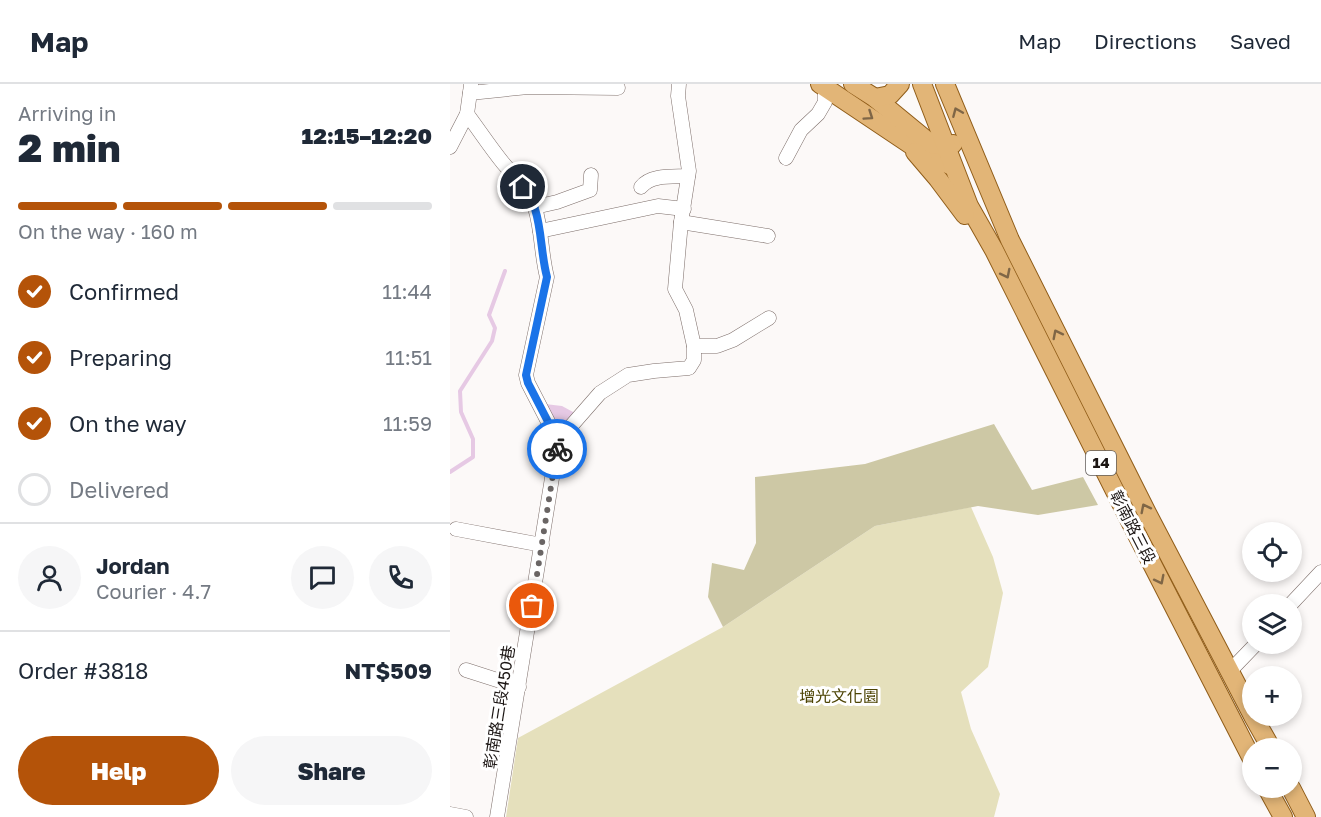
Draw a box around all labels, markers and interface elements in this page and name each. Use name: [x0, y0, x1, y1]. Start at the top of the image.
text: Map: [30, 25, 88, 58]
text: Map: [1018, 28, 1061, 54]
text: Directions: [1094, 28, 1197, 54]
text: Saved: [1230, 28, 1291, 54]
text: Arriving in: [18, 101, 116, 125]
one-way arrow: [952, 108, 964, 119]
one-way arrow: [862, 109, 873, 120]
text: 12:15–12:20: [302, 122, 432, 149]
text: 2 min: [18, 124, 121, 171]
pin: [497, 161, 548, 212]
icon: home: [506, 170, 539, 203]
text: On the way · 160 m: [18, 219, 198, 243]
one-way arrow: [999, 268, 1010, 279]
icon: check: [18, 275, 51, 308]
text: Confirmed: [69, 278, 179, 305]
text: 11:44: [382, 279, 432, 303]
one-way arrow: [1053, 329, 1065, 340]
icon: check: [18, 341, 51, 374]
text: Preparing: [69, 344, 172, 371]
text: 11:51: [385, 345, 432, 369]
icon: check: [18, 407, 51, 440]
text: On the way: [69, 410, 187, 437]
text: 11:59: [383, 411, 432, 435]
courier: [527, 419, 587, 479]
icon: bike: [541, 433, 574, 466]
road number: 14: [1086, 451, 1116, 475]
text: Delivered: [69, 476, 169, 503]
street label: 彰南路三段: [1106, 487, 1160, 567]
one-way arrow: [1141, 503, 1152, 514]
map controls: [1242, 522, 1302, 798]
button: locate: [1242, 522, 1302, 582]
button: person: [18, 546, 81, 609]
button: chat: [291, 546, 354, 609]
button: phone: [369, 546, 432, 609]
text: Jordan: [96, 552, 170, 579]
one-way arrow: [1153, 573, 1164, 584]
text: Courier · 4.7: [96, 579, 211, 603]
pin: [506, 580, 557, 631]
icon: bag: [515, 589, 548, 622]
button: layers: [1242, 594, 1302, 654]
street label: 彰南路三段450巷: [479, 644, 519, 770]
text: Order #3818: [18, 657, 148, 684]
text: NT$509: [345, 657, 432, 684]
button: +: [1242, 666, 1302, 726]
park label: 增光文化園: [799, 686, 879, 706]
button: Help: [18, 736, 219, 805]
button: Share: [231, 736, 432, 805]
button: −: [1242, 738, 1302, 798]

